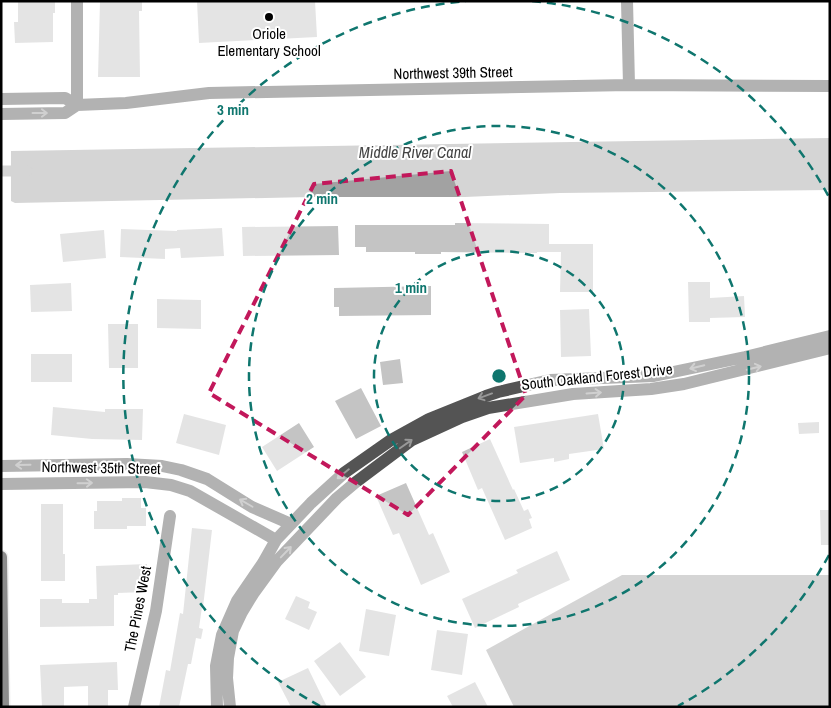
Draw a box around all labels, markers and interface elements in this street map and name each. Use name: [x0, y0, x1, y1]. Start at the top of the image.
marker: Oriole Elementary School: [263, 11, 275, 23]
place label: Oriole Elementary School: [217, 23, 321, 61]
street label: Northwest 39th Street: [393, 61, 513, 84]
text: 3 min: [217, 99, 249, 120]
one-way arrow: [32, 108, 48, 118]
water label: Middle River Canal: [359, 141, 472, 163]
text: 2 min: [306, 188, 338, 209]
text: 1 min: [395, 277, 427, 298]
street label: South Oakland Forest Drive: [520, 358, 674, 395]
one-way arrow: [746, 362, 762, 372]
one-way arrow: [690, 363, 706, 372]
centre of rings: [490, 367, 508, 385]
one-way arrow: [586, 388, 602, 397]
one-way arrow: [478, 392, 493, 401]
one-way arrow: [399, 439, 413, 449]
street label: Northwest 35th Street: [41, 456, 161, 479]
one-way arrow: [15, 461, 31, 470]
one-way arrow: [337, 469, 350, 480]
one-way arrow: [77, 478, 93, 487]
one-way arrow: [240, 498, 254, 508]
one-way arrow: [279, 547, 291, 559]
street label: The Pines West: [119, 563, 156, 654]

